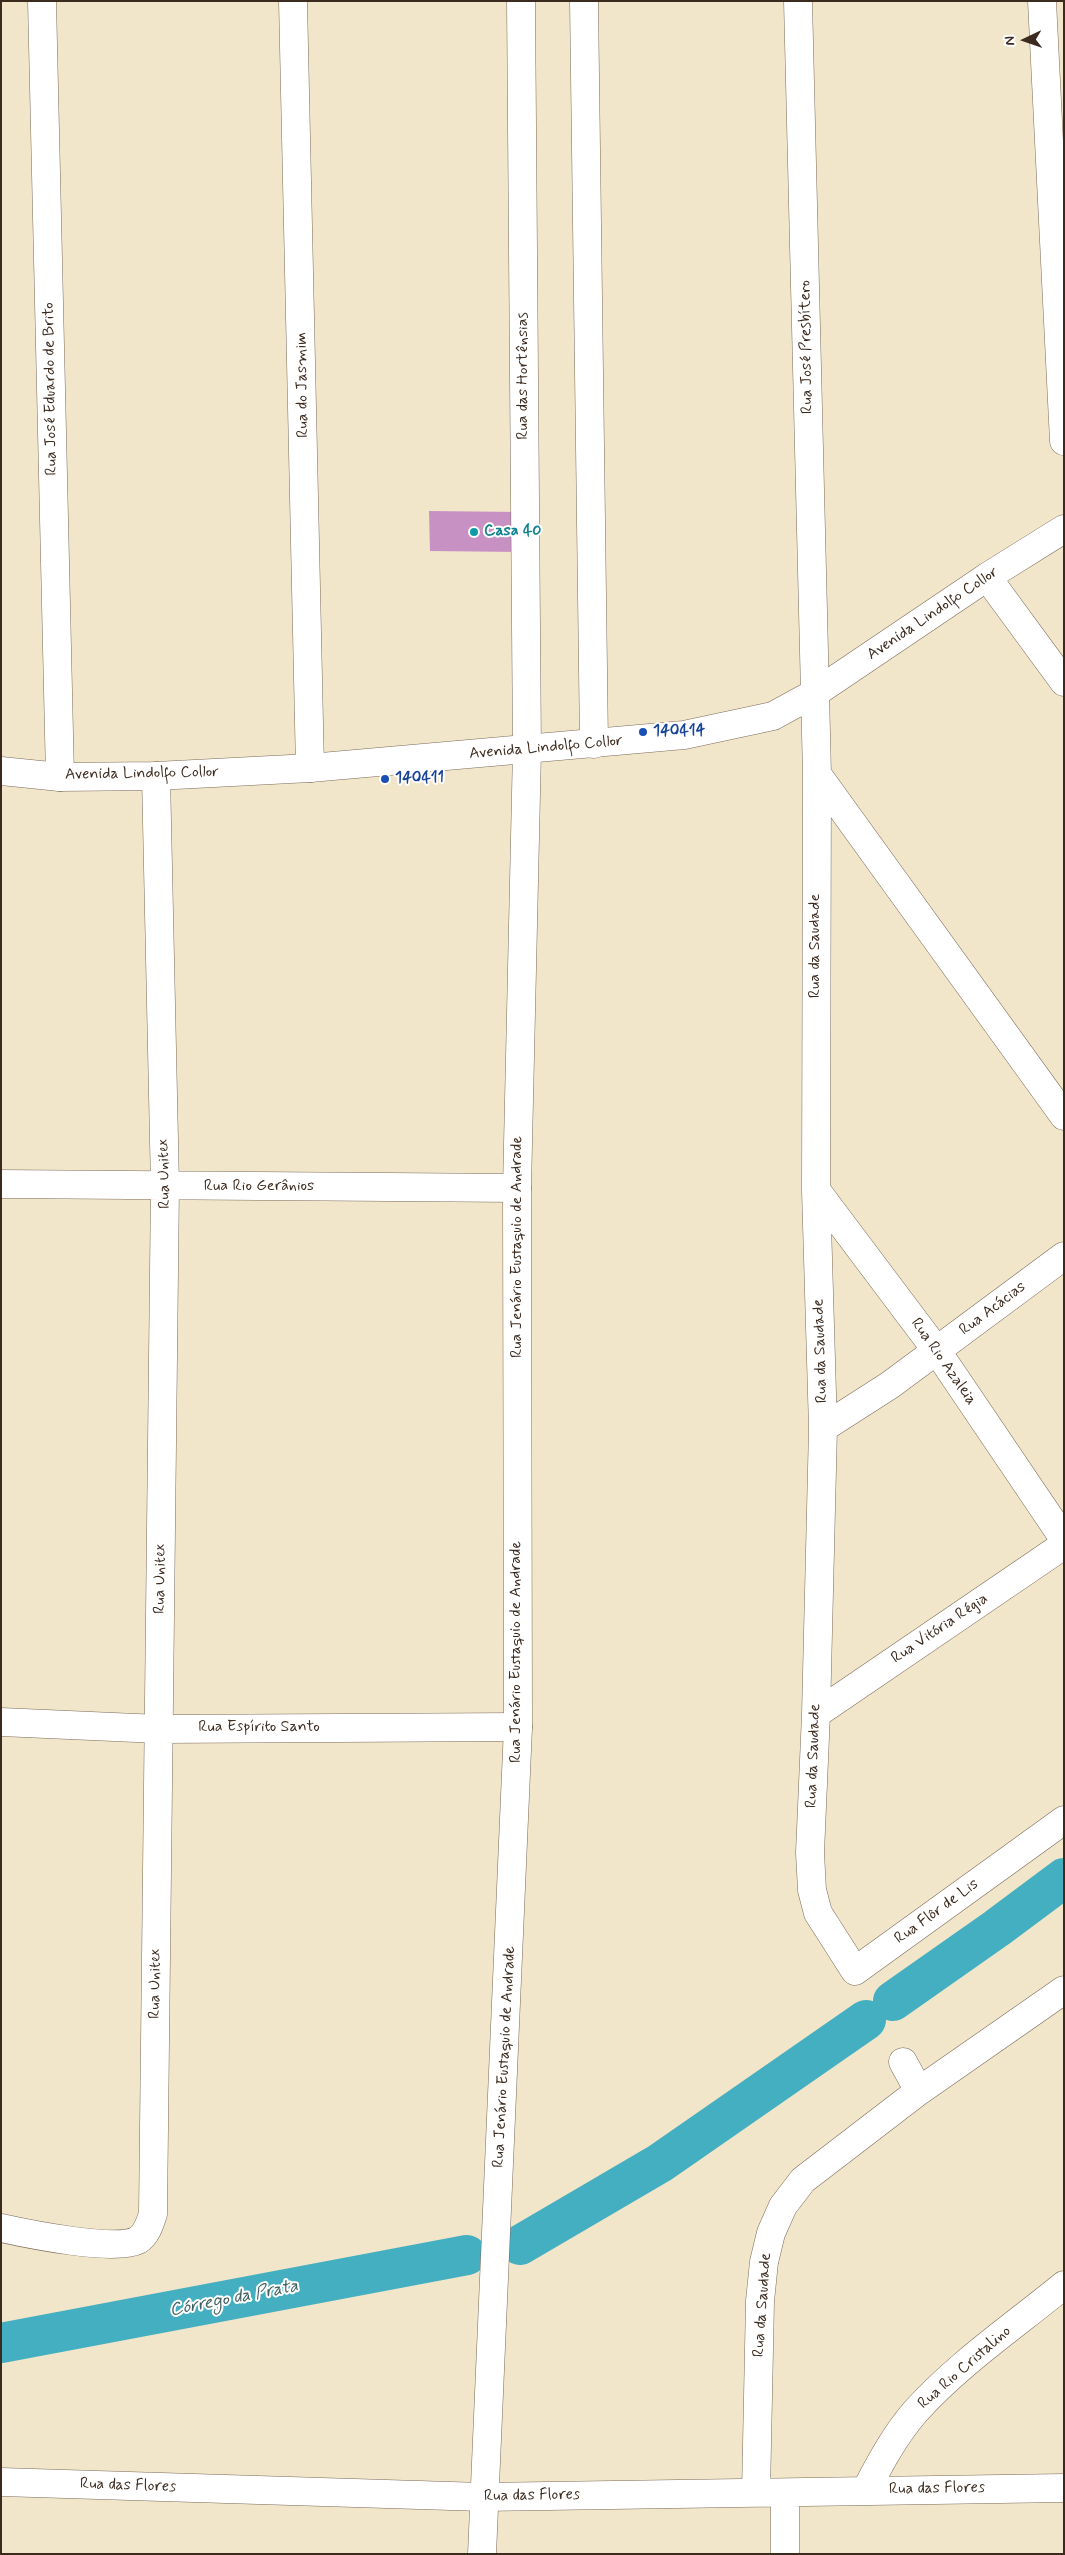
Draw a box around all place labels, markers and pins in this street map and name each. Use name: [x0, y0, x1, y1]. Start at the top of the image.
place label: Casa 40: [484, 522, 541, 542]
marker: Casa 40: [468, 526, 480, 538]
place label: 140414: [653, 722, 705, 742]
marker: 140414: [637, 726, 649, 738]
place label: 140411: [395, 769, 444, 789]
marker: 140411: [379, 773, 391, 785]

